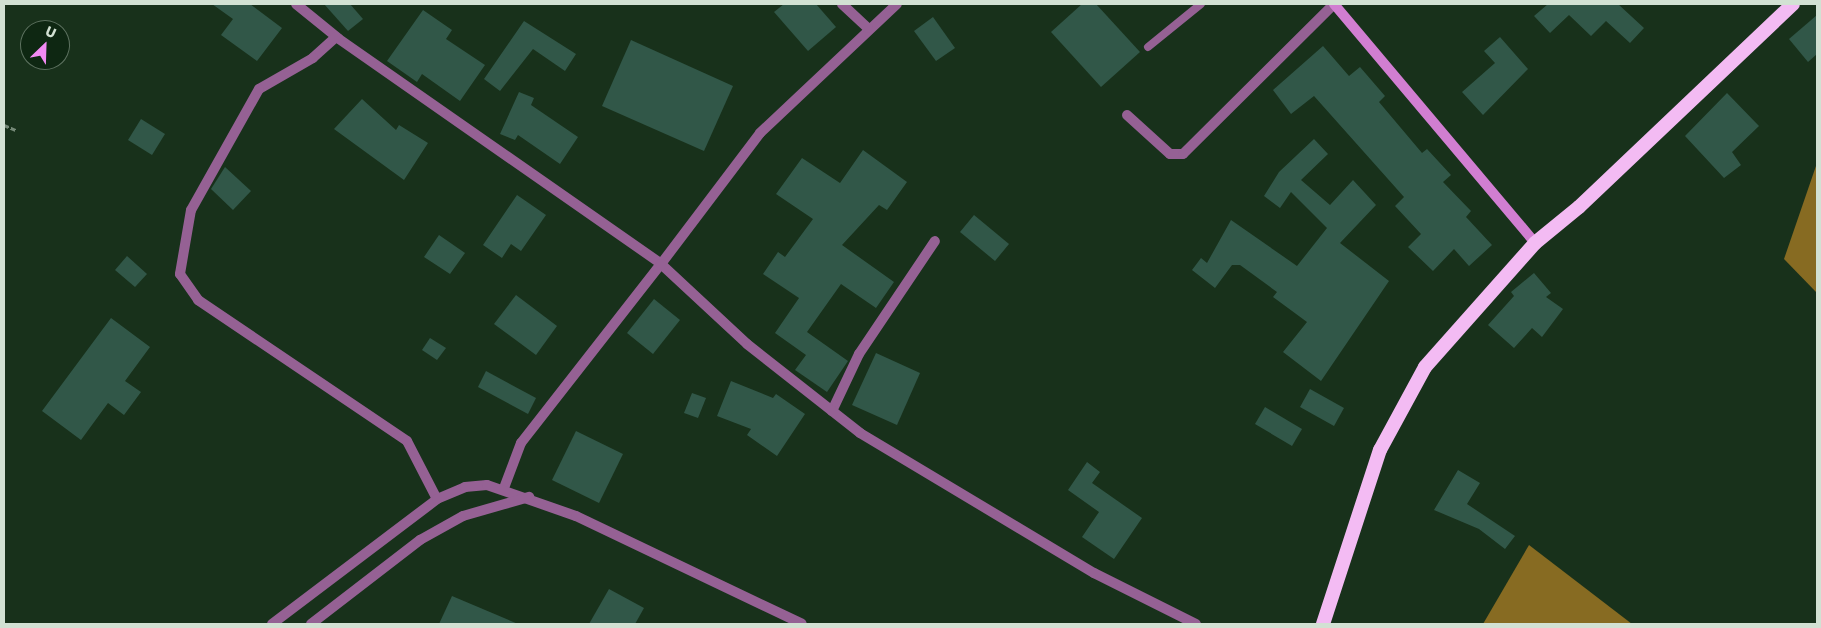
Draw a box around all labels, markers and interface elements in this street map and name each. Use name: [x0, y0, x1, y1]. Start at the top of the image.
north arrow: [20, 20, 70, 70]
text: U: [42, 21, 59, 43]

